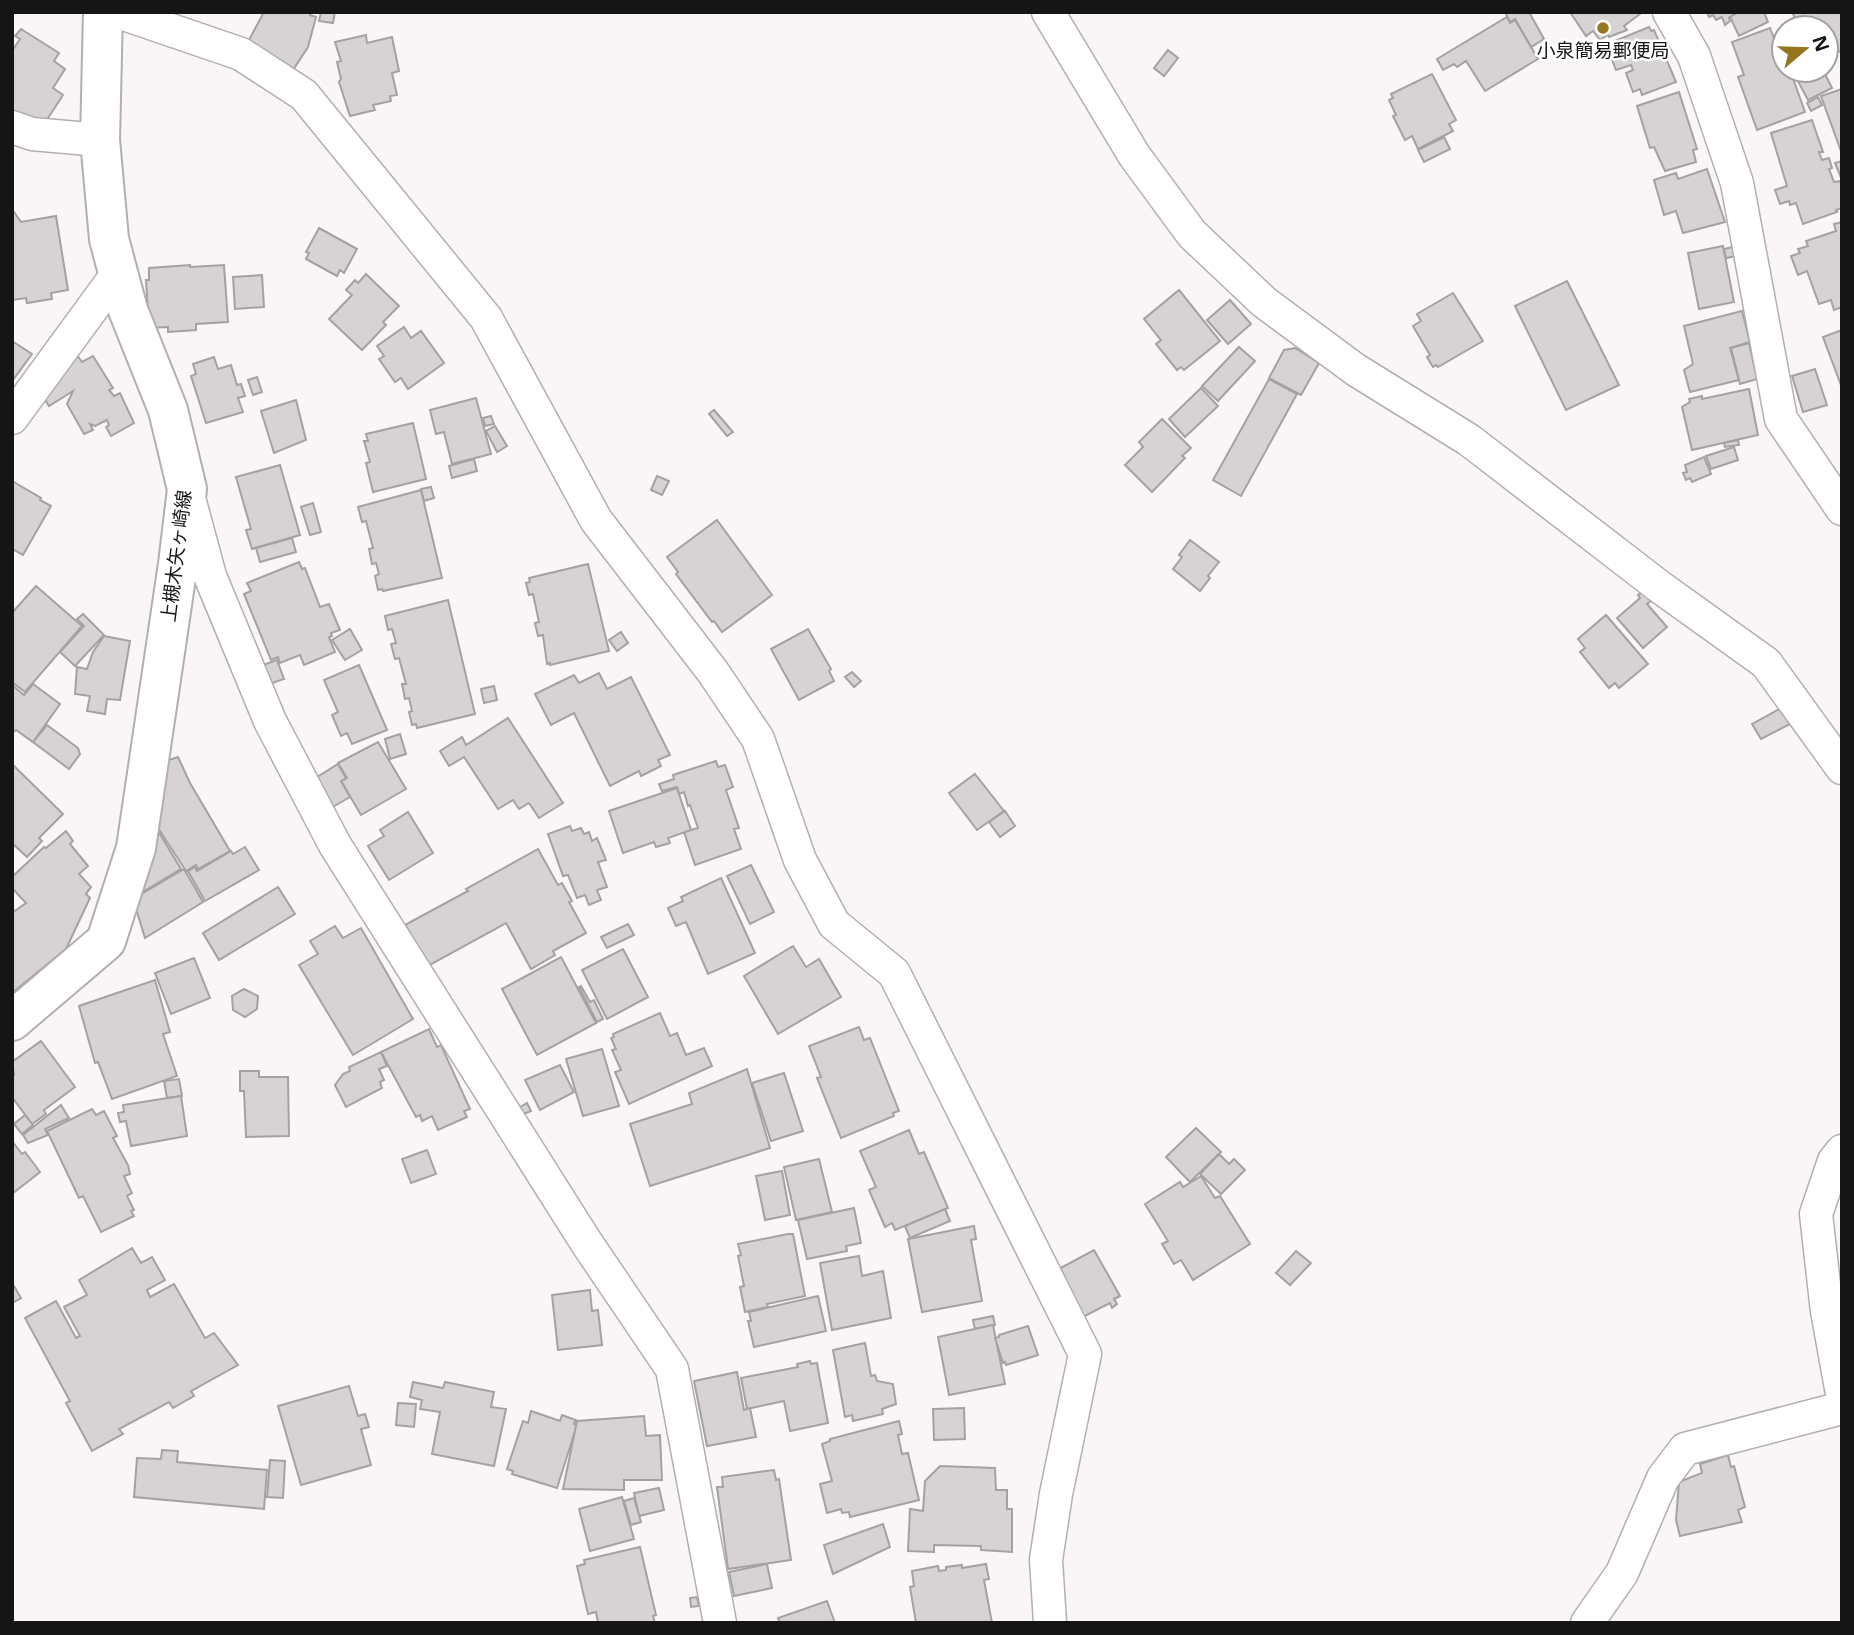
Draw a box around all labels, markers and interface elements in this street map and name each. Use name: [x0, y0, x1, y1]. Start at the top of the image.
north arrow: [1770, 14, 1840, 84]
marker: 小泉簡易郵便局: [1595, 20, 1611, 36]
text: N: [1806, 32, 1836, 55]
place label: 小泉簡易郵便局: [1536, 37, 1670, 63]
street label: 上槻木矢ヶ崎線: [155, 488, 197, 624]

